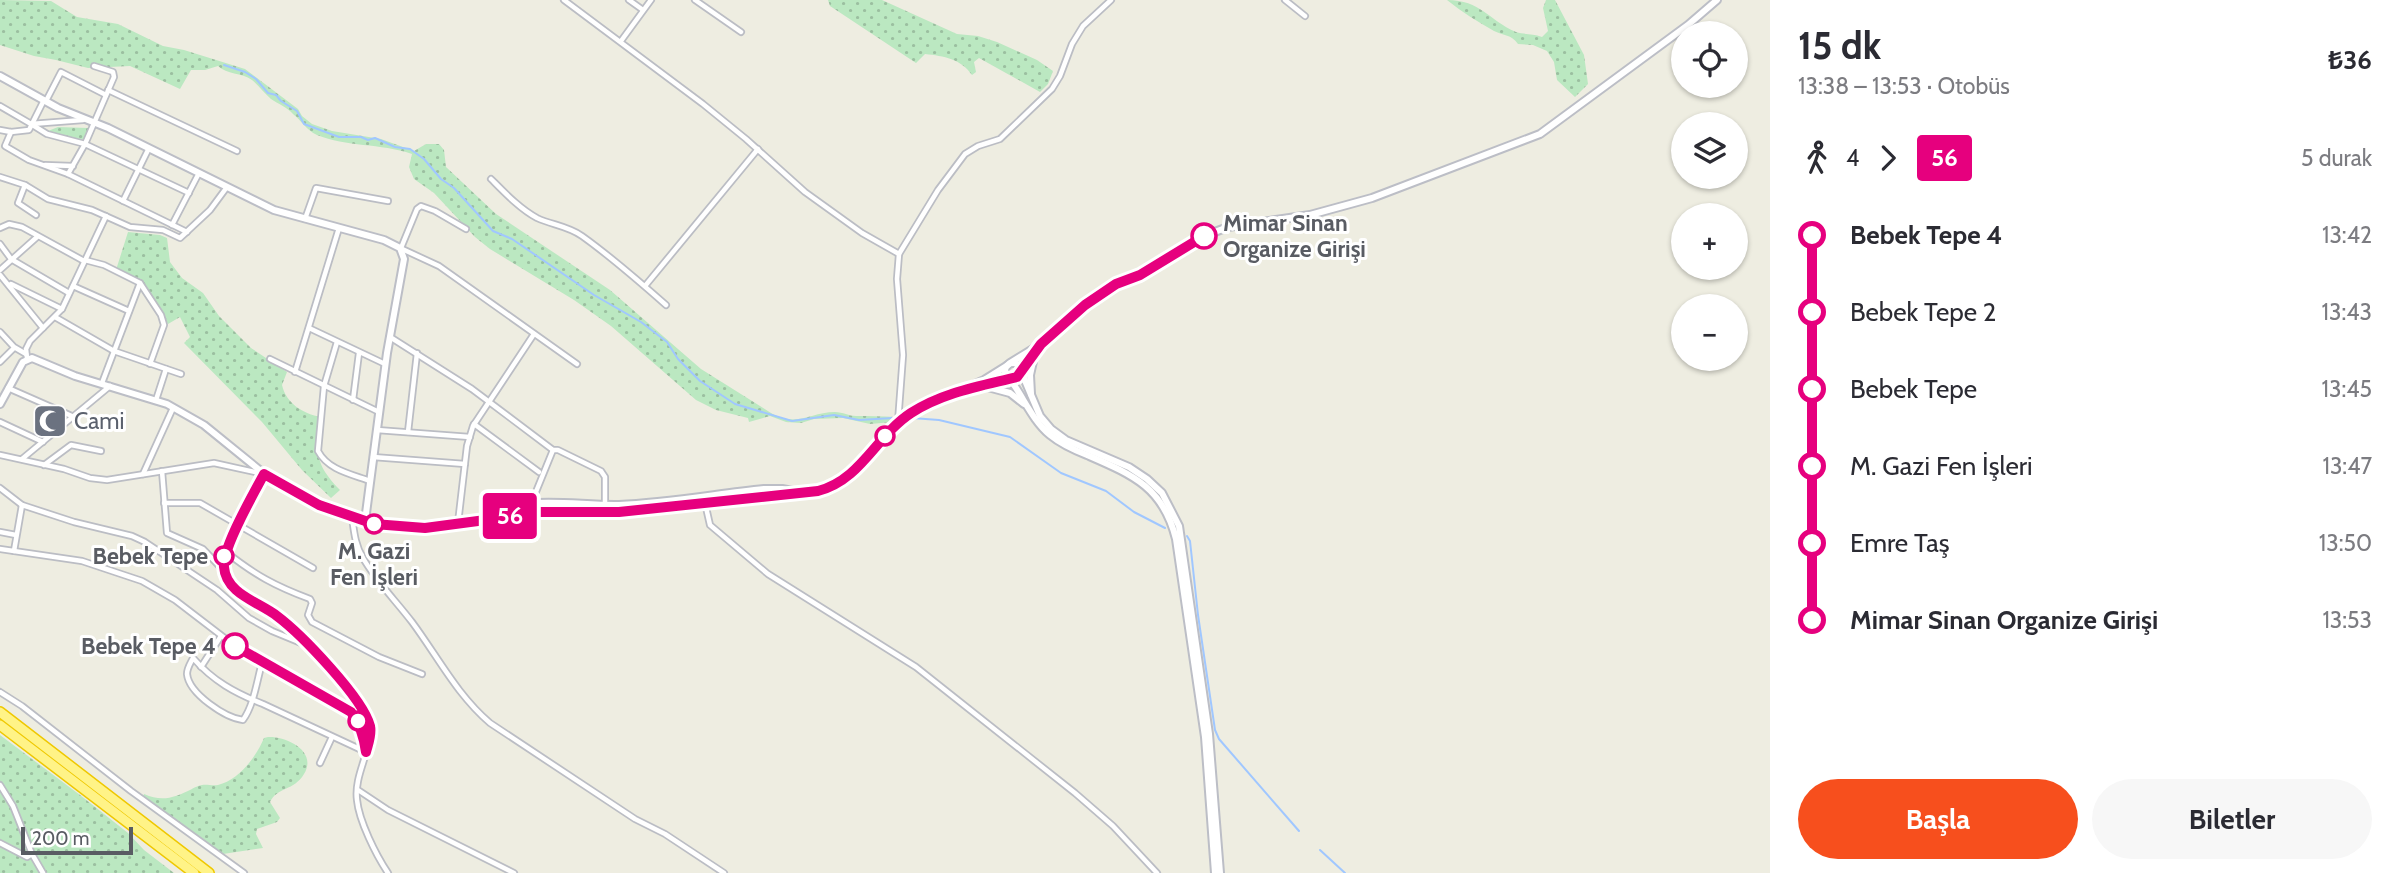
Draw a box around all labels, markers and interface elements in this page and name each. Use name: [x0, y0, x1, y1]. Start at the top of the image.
map controls: [1671, 21, 1748, 371]
button: locate: [1671, 21, 1748, 98]
text: 15 dk: [1798, 22, 1881, 69]
text: ₺36: [2328, 44, 2372, 76]
text: 13:38 – 13:53 · Otobüs: [1798, 72, 2010, 100]
button: layers: [1671, 112, 1748, 189]
icon: walk: [1798, 139, 1836, 177]
icon: forward: [1869, 139, 1907, 177]
text: 56: [1931, 143, 1958, 172]
text: 4: [1846, 144, 1859, 172]
text: 5 durak: [2301, 144, 2372, 172]
button: +: [1671, 203, 1748, 280]
place label: Mimar Sinan Organize Girişi: [1223, 209, 1366, 263]
text: Bebek Tepe 4: [1850, 219, 2003, 251]
text: 13:42: [2322, 221, 2372, 249]
marker: Mimar Sinan Organize Girişi: [1191, 223, 1217, 249]
button: −: [1671, 294, 1748, 371]
text: Bebek Tepe 2: [1850, 296, 1996, 328]
text: 13:43: [2322, 298, 2372, 326]
text: Bebek Tepe: [1850, 373, 1977, 405]
text: 13:45: [2322, 375, 2372, 403]
mosque icon: Cami: [31, 402, 69, 440]
place label: Cami: [74, 407, 124, 435]
unlabelled marker: [875, 426, 895, 446]
text: M. Gazi Fen İşleri: [1850, 450, 2033, 482]
text: 13:47: [2322, 452, 2372, 480]
line badge: 56: [478, 493, 542, 539]
text: 56: [497, 501, 523, 530]
marker: M. Gazi Fen İşleri: [364, 514, 384, 534]
text: Emre Taş: [1850, 527, 1950, 559]
text: 13:50: [2319, 529, 2372, 557]
place label: M. Gazi Fen İşleri: [330, 537, 418, 591]
place label: Bebek Tepe: [93, 542, 208, 570]
marker: Bebek Tepe: [214, 546, 234, 566]
text: Mimar Sinan Organize Girişi: [1850, 604, 2158, 636]
text: 13:53: [2322, 606, 2372, 634]
place label: Bebek Tepe 4: [81, 632, 216, 660]
marker: Bebek Tepe 4: [222, 633, 248, 659]
unlabelled marker: [348, 711, 368, 731]
button: Başla: [1798, 779, 2078, 859]
button: Biletler: [2092, 779, 2372, 859]
scale bar: [21, 824, 133, 856]
text: 200 m: [32, 827, 89, 850]

